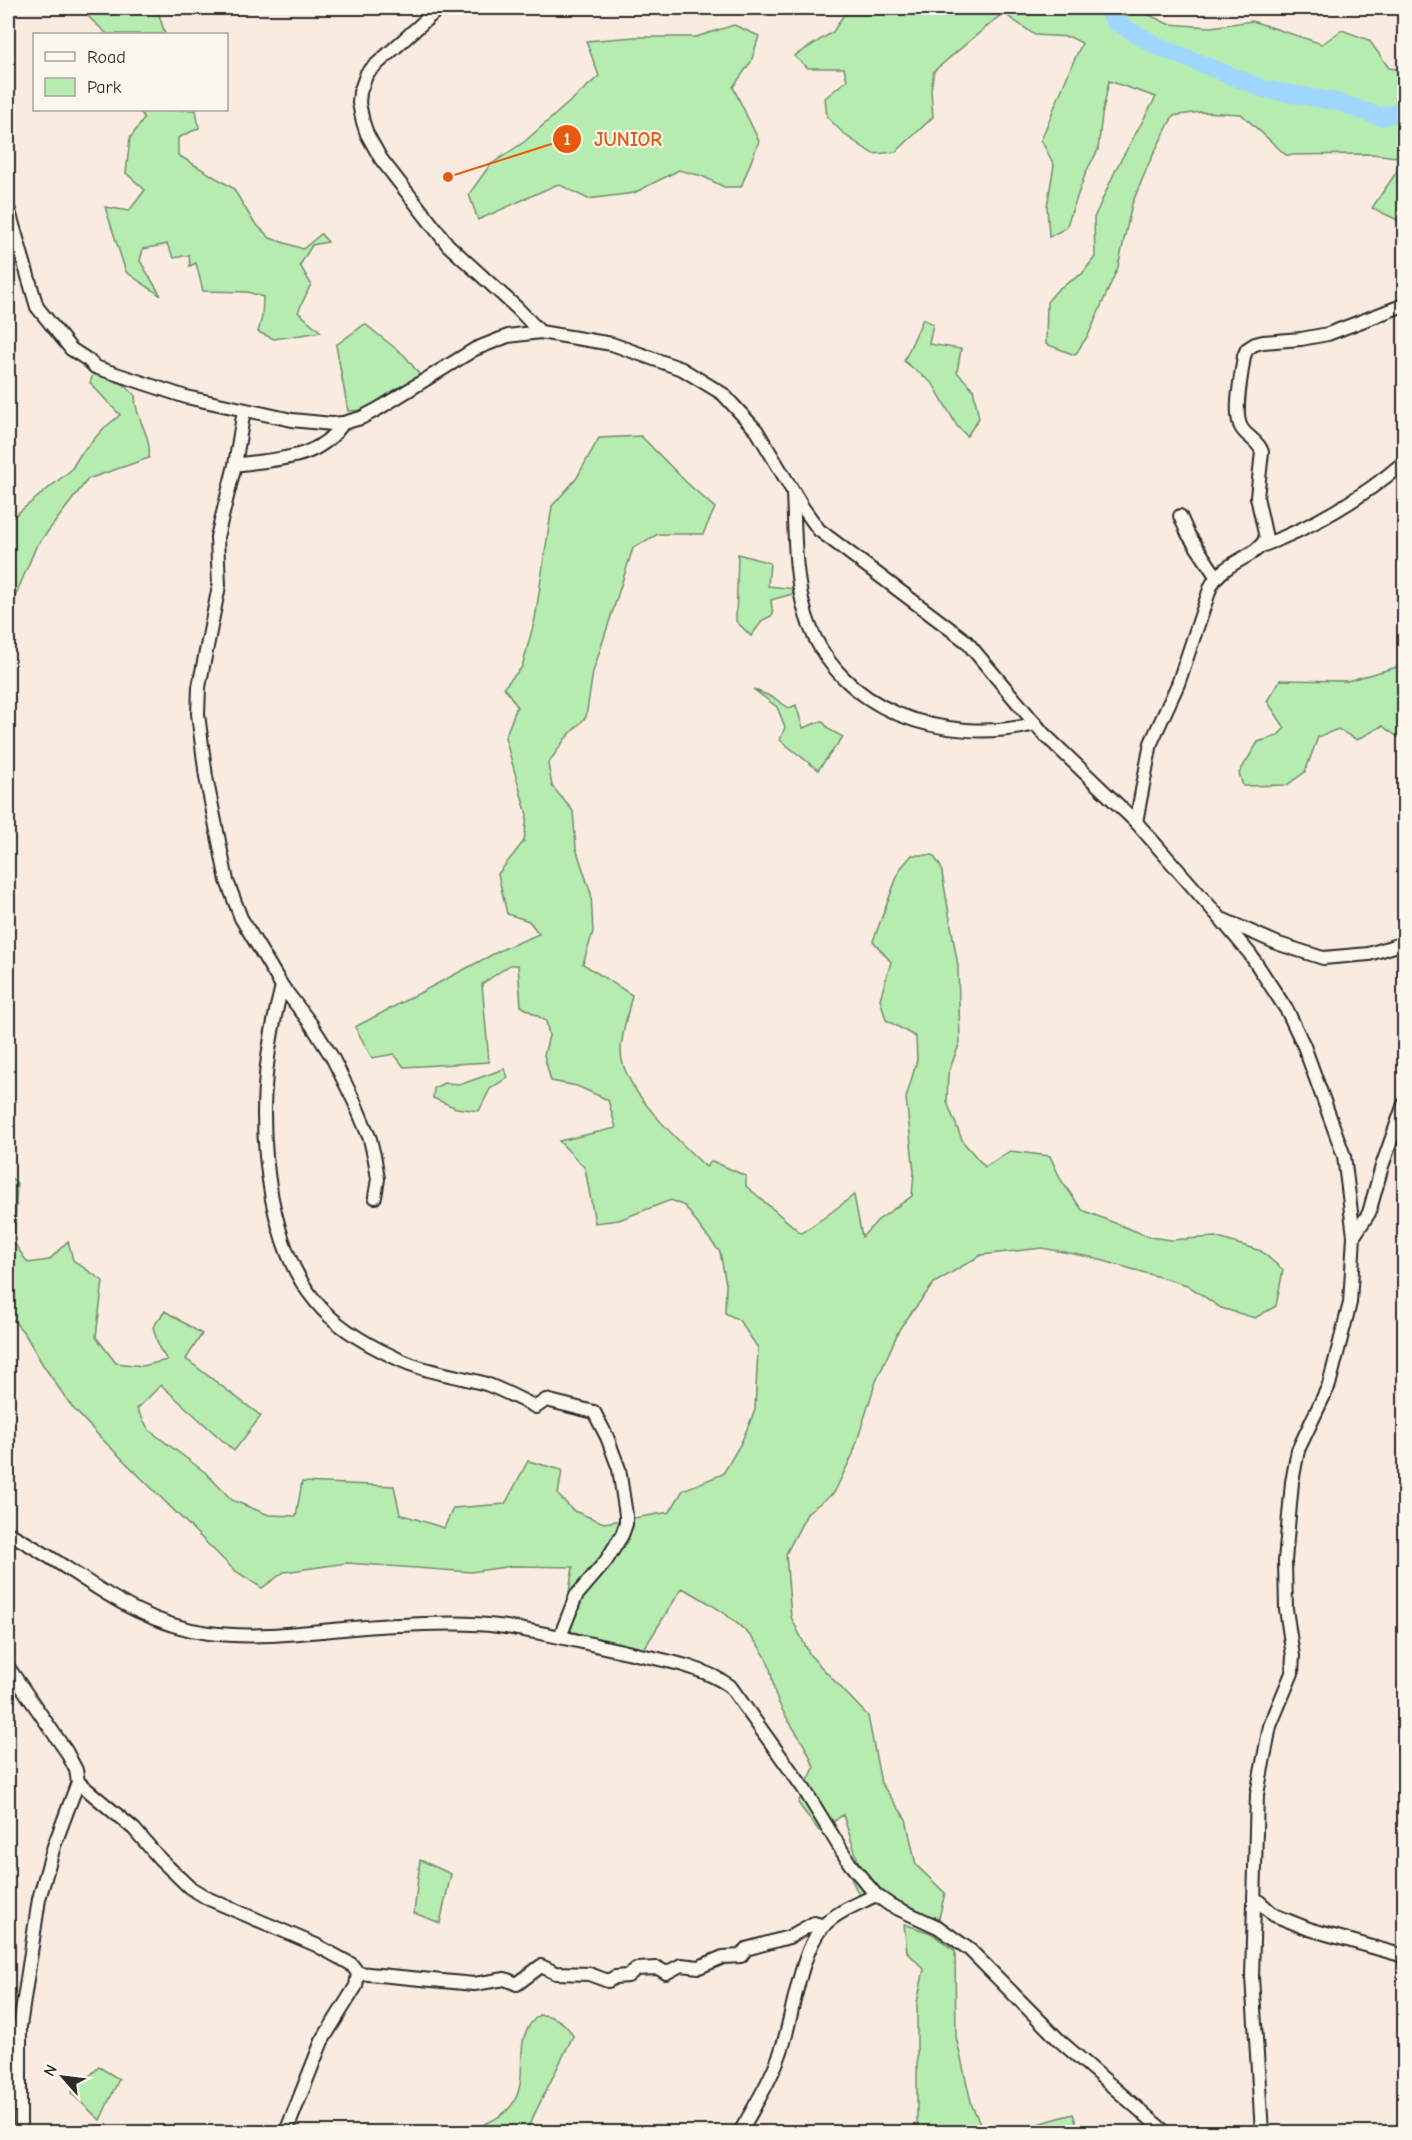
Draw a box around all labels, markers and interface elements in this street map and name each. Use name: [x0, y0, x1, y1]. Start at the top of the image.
legend: [33, 33, 228, 111]
text: Road: [87, 47, 126, 68]
text: Park: [87, 77, 122, 98]
callout: JUNIOR: [552, 120, 674, 158]
text: JUNIOR: [594, 128, 662, 151]
text: 1: [563, 129, 571, 150]
north arrow: [33, 2047, 93, 2107]
text: N: [40, 2062, 61, 2079]

